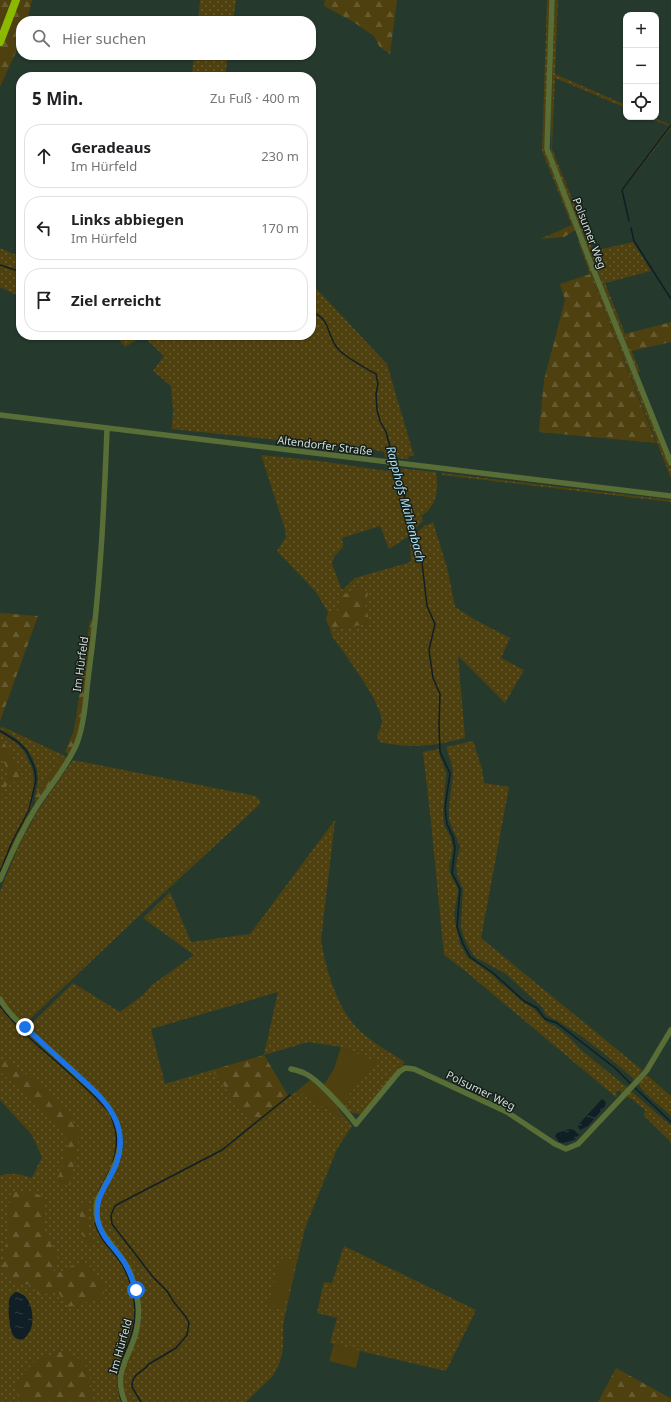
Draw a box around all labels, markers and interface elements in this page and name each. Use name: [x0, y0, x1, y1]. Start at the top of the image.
map controls: [623, 12, 659, 120]
button: +: [623, 12, 659, 48]
search box: [16, 16, 316, 60]
icon: search: [30, 27, 52, 49]
text: Hier suchen: [62, 28, 146, 48]
button: −: [623, 48, 659, 84]
button: locate: [623, 84, 659, 120]
text: 5 Min.: [32, 87, 83, 110]
text: Zu Fuß · 400 m: [210, 89, 300, 107]
text: Geradeaus: [71, 137, 151, 157]
icon: ahead: [33, 145, 55, 167]
text: 230 m: [261, 147, 299, 165]
text: Im Hürfeld: [71, 157, 137, 175]
street label: Polsumer Weg: [570, 195, 610, 271]
text: Links abbiegen: [71, 209, 184, 229]
icon: left: [33, 217, 55, 239]
text: 170 m: [261, 219, 299, 237]
text: Im Hürfeld: [71, 229, 137, 247]
icon: arrive: [33, 289, 55, 311]
text: Ziel erreicht: [71, 290, 161, 310]
street label: Altendorfer Straße: [277, 432, 373, 458]
water label: Rapphofs Mühlenbach: [382, 444, 430, 564]
street label: Im Hürfeld: [69, 635, 91, 693]
route end: [16, 1018, 34, 1036]
street label: Polsumer Weg: [444, 1067, 518, 1113]
route start: [127, 1281, 145, 1299]
street label: Im Hürfeld: [105, 1317, 135, 1375]

